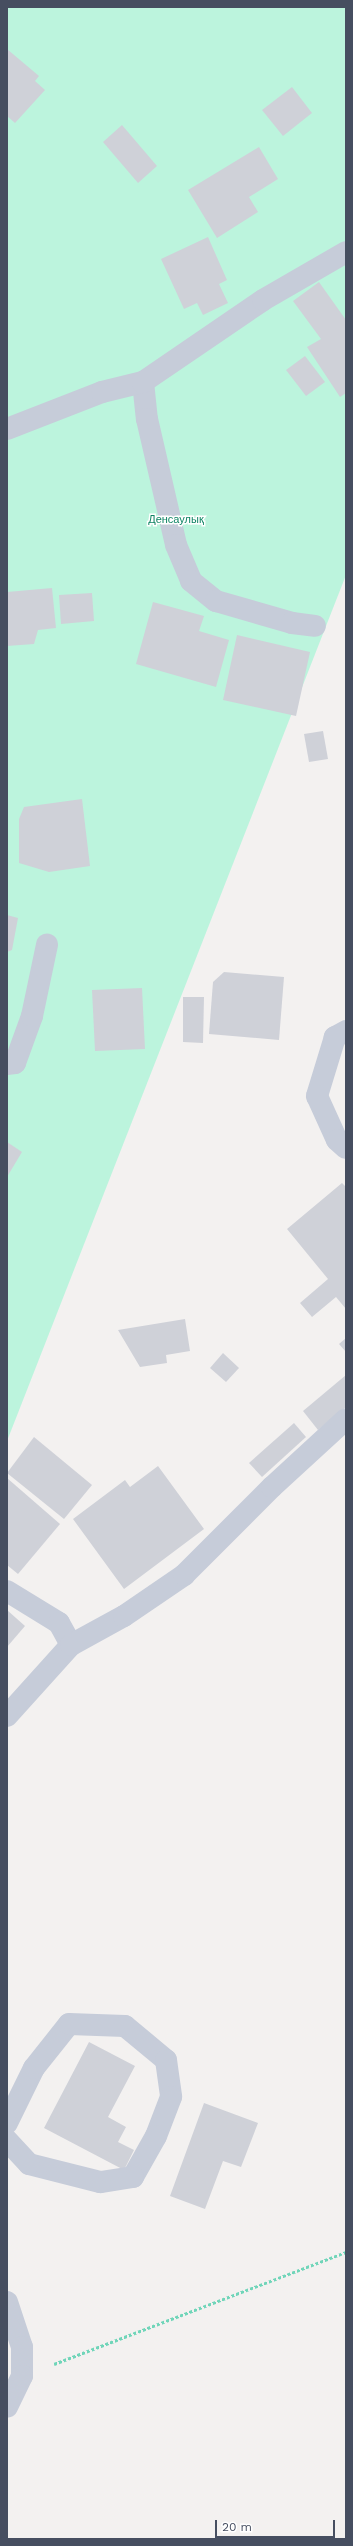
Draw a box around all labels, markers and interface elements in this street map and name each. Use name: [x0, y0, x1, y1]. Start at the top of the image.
park label: Денсаулық: [148, 513, 204, 527]
scale bar: [217, 2512, 337, 2538]
text: 20 m: [222, 2520, 252, 2534]

